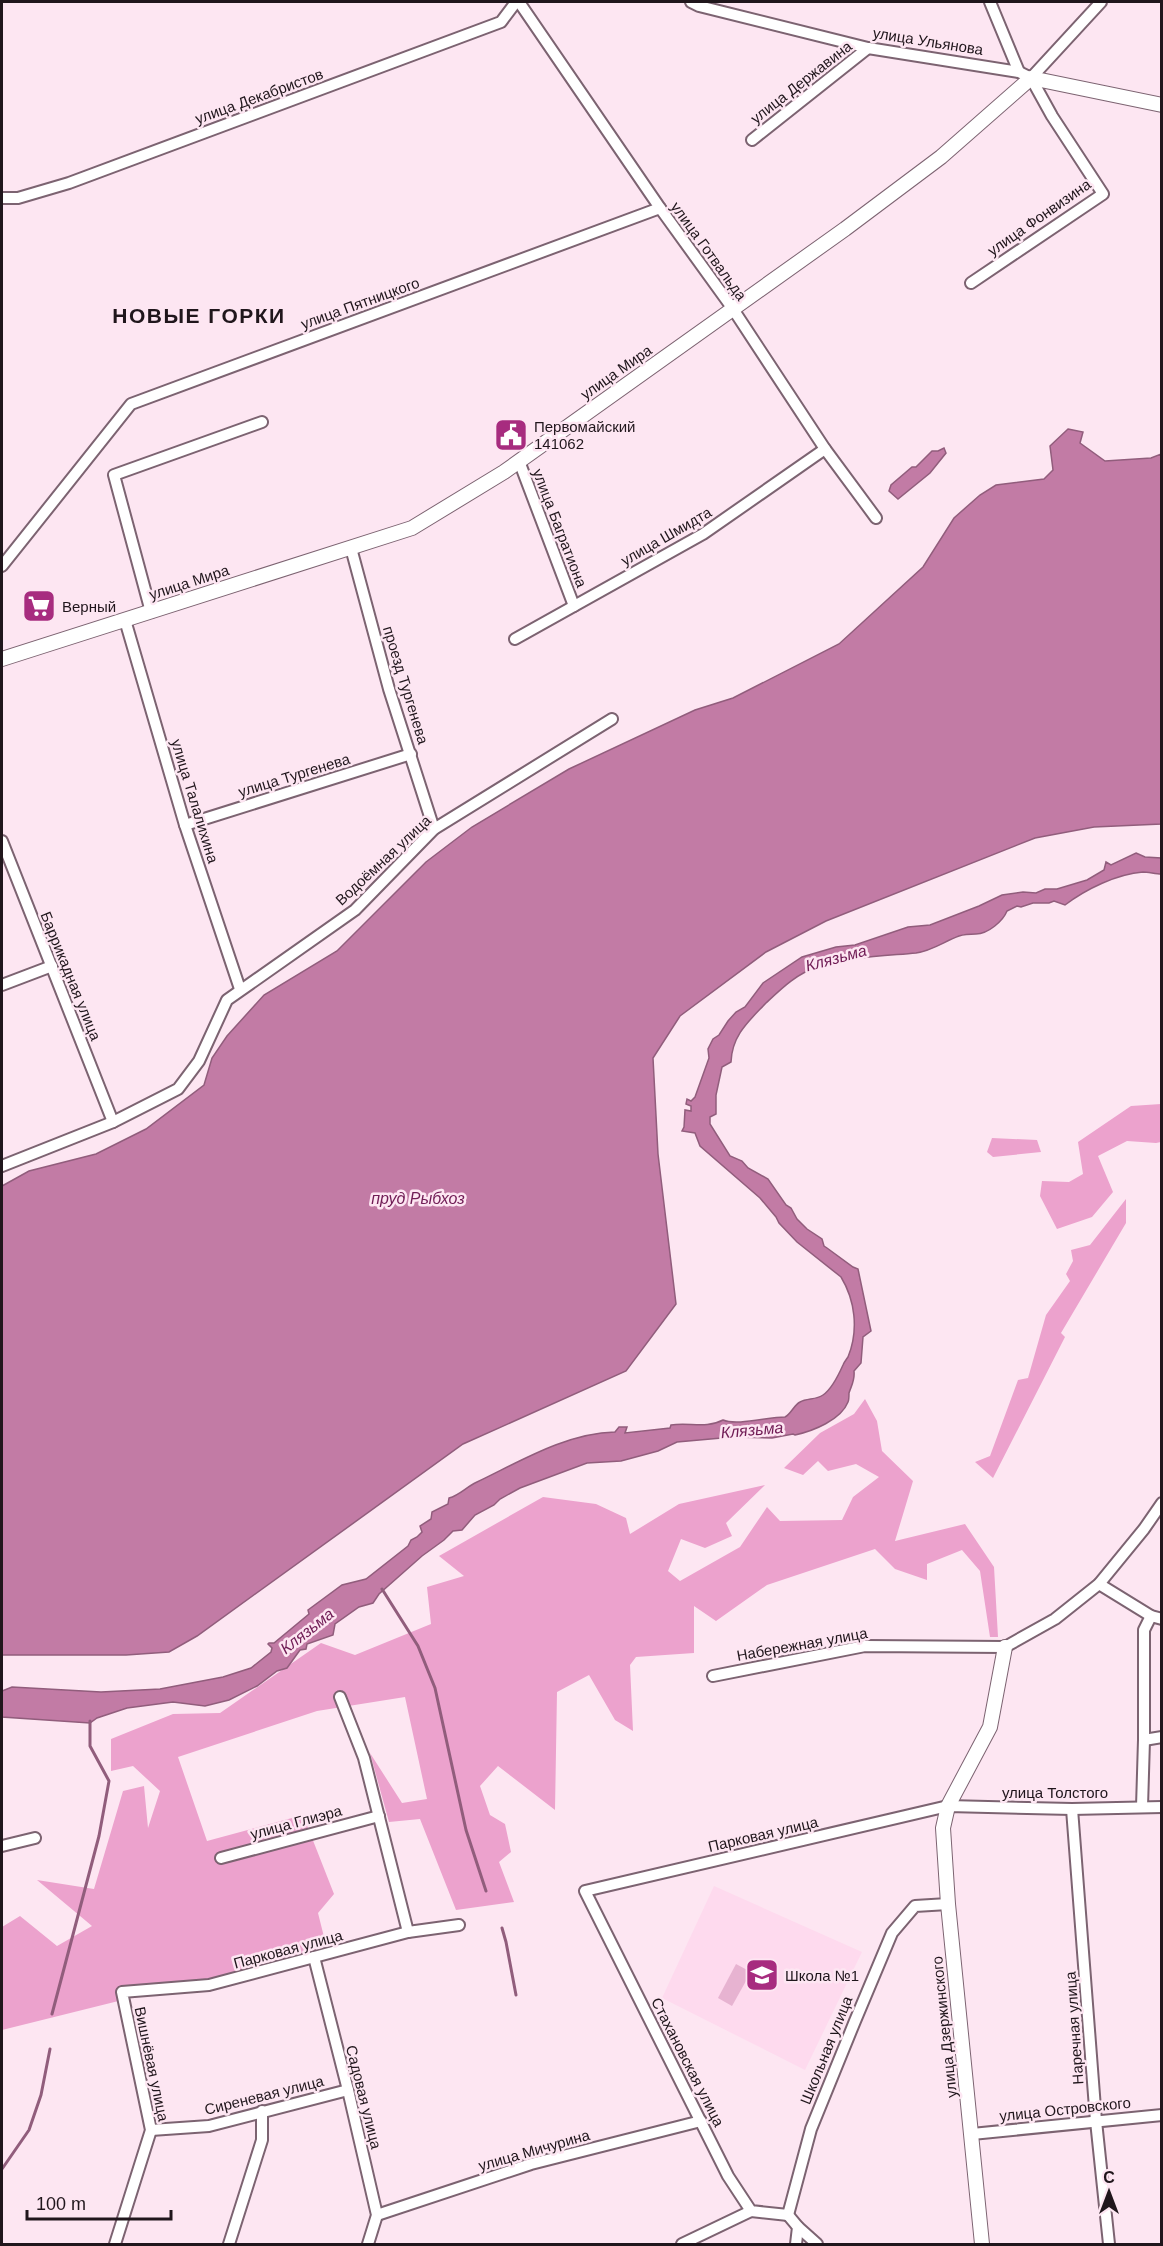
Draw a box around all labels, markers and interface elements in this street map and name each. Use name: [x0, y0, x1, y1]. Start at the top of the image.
street label: улица Ульянова: [872, 24, 985, 58]
street label: улица Державина: [747, 37, 855, 127]
street label: улица Декабристов: [193, 65, 325, 127]
street label: улица Фонвизина: [984, 175, 1094, 259]
street label: улица Готвальда: [668, 199, 751, 304]
street label: улица Пятницкого: [298, 274, 422, 332]
district label: НОВЫЕ ГОРКИ: [112, 304, 286, 327]
street label: улица Мира: [577, 341, 655, 403]
public building icon: Первомайский 141062: [493, 417, 529, 453]
place label: Первомайский 141062: [534, 418, 635, 452]
street label: улица Багратиона: [530, 466, 591, 590]
street label: улица Шмидта: [618, 503, 715, 569]
street label: улица Мира: [147, 561, 232, 603]
supermarket icon: Верный: [21, 588, 57, 624]
place label: Верный: [62, 598, 116, 615]
street label: проезд Тургенева: [380, 624, 432, 747]
street label: улица Талалихина: [168, 737, 222, 866]
street label: улица Тургенева: [236, 750, 352, 800]
street label: Водоёмная улица: [332, 811, 435, 908]
street label: Баррикадная улица: [37, 909, 105, 1043]
water label: Клязьма: [804, 942, 869, 974]
water label: пруд Рыбхоз: [371, 1190, 465, 1207]
water label: Клязьма: [720, 1419, 784, 1441]
water label: Клязьма: [277, 1605, 337, 1657]
street label: Набережная улица: [735, 1624, 869, 1664]
street label: улица Толстого: [1002, 1784, 1108, 1801]
street label: улица Глиэра: [248, 1801, 344, 1842]
street label: Парковая улица: [706, 1813, 820, 1855]
street label: Парковая улица: [232, 1926, 345, 1972]
street label: улица Дзержинского: [928, 1955, 960, 2099]
school or university icon: Школа №1: [744, 1957, 780, 1993]
place label: Школа №1: [785, 1967, 859, 1984]
street label: Наречная улица: [1062, 1970, 1086, 2085]
street label: Школьная улица: [797, 1993, 856, 2107]
street label: Стахановская улица: [648, 1995, 728, 2130]
street label: Вишнёвая улица: [132, 2005, 173, 2123]
street label: Садовая улица: [343, 2043, 385, 2151]
street label: Сиреневая улица: [203, 2072, 326, 2118]
street label: улица Островского: [998, 2094, 1132, 2124]
street label: улица Мичурина: [476, 2126, 592, 2174]
north arrow: [1079, 2162, 1139, 2222]
text: С: [1103, 2169, 1115, 2186]
scale bar: [27, 2183, 171, 2221]
text: 100 m: [36, 2194, 86, 2214]

